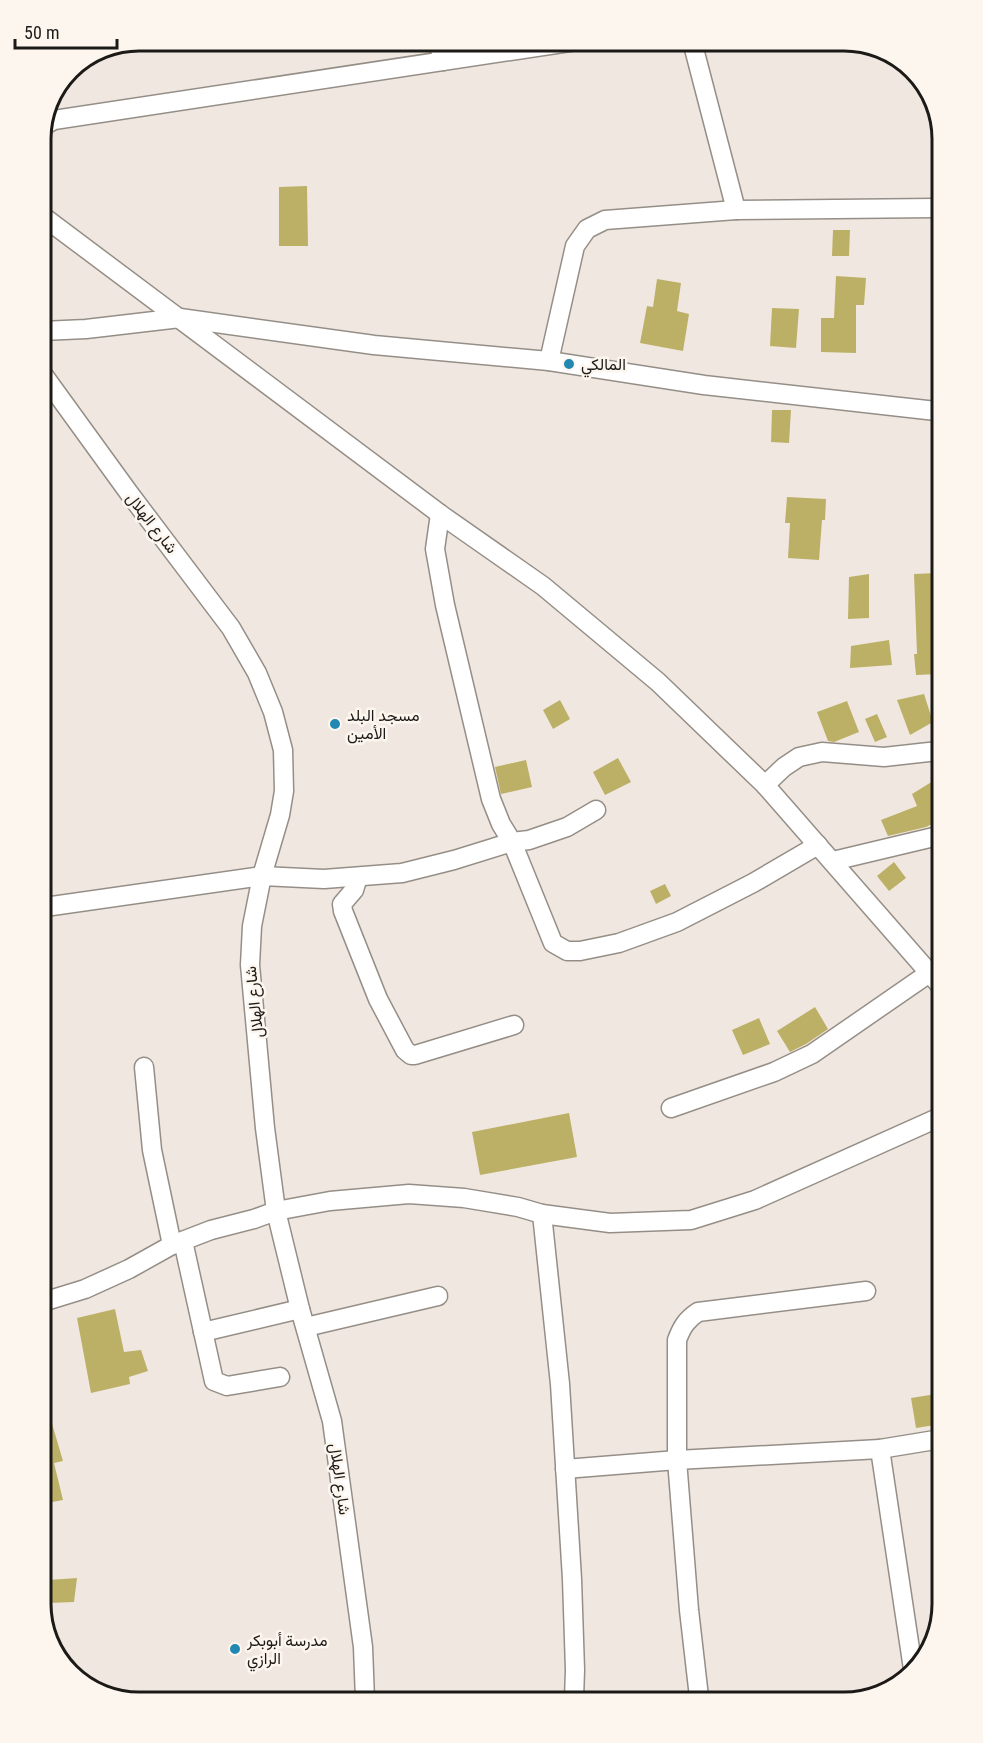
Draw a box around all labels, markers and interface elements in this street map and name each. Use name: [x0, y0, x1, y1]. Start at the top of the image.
scale bar: [15, 12, 117, 50]
text: 50 m: [24, 22, 59, 43]
place label: المالكي: [581, 355, 626, 378]
marker: المالكي: [562, 357, 576, 371]
street label: شارع الهلال: [121, 489, 182, 558]
place label: مسجد البلد الأمين: [347, 706, 420, 744]
marker: مسجد البلد الأمين: [328, 717, 342, 731]
street label: شارع الهلال: [241, 965, 269, 1039]
street label: شارع الهلال: [324, 1442, 354, 1516]
place label: مدرسة أبوبكر الرازي: [246, 1631, 327, 1672]
marker: مدرسة أبوبكر الرازي: [228, 1642, 242, 1656]

